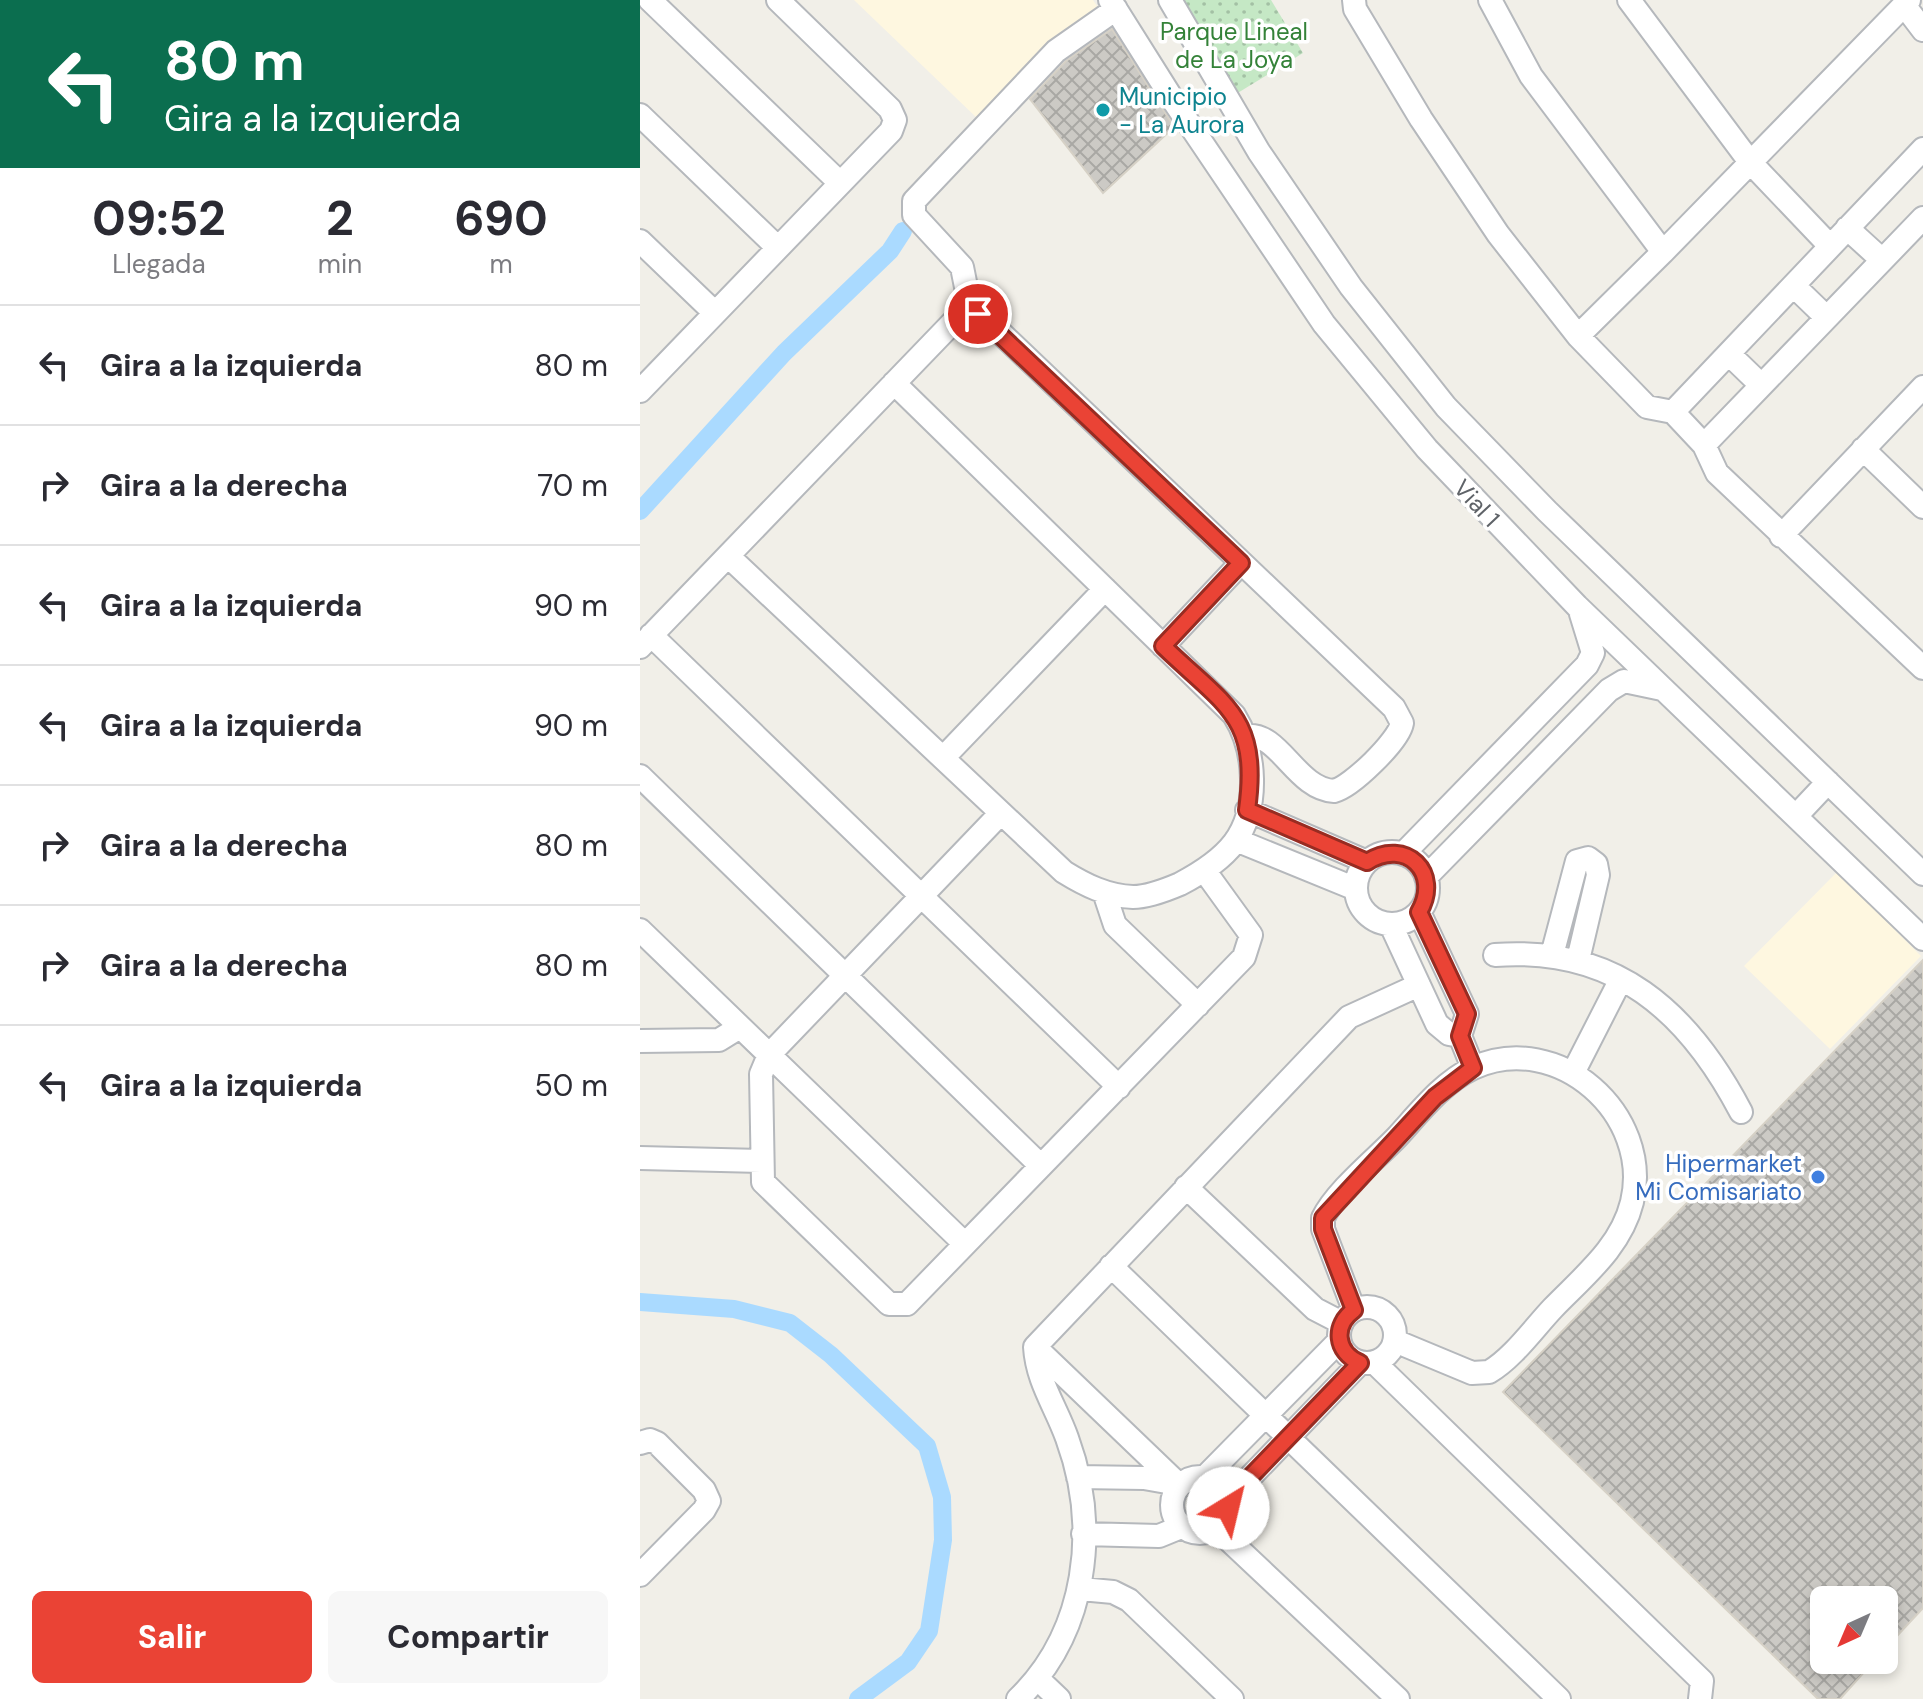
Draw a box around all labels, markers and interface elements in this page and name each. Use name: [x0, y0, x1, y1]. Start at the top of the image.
park label: Parque Lineal de La Joya: [1160, 16, 1308, 75]
text: 80 m: [164, 24, 305, 97]
icon: left: [32, 32, 136, 136]
place label: Municipio - La Aurora: [1119, 81, 1244, 140]
text: Gira a la izquierda: [164, 95, 461, 142]
marker: Municipio - La Aurora: [1094, 101, 1112, 119]
text: 09:52: [92, 187, 226, 250]
text: 2: [326, 187, 354, 250]
text: 690: [454, 187, 548, 250]
text: Llegada: [112, 247, 206, 281]
text: min: [318, 247, 362, 281]
text: m: [489, 247, 513, 281]
pin: [944, 280, 1012, 348]
icon: arrive: [956, 292, 1000, 336]
icon: left: [32, 343, 76, 387]
text: Gira a la izquierda: [100, 346, 362, 385]
text: 80 m: [535, 346, 608, 385]
icon: right: [32, 463, 76, 507]
text: Gira a la derecha: [100, 466, 348, 505]
text: 70 m: [537, 466, 608, 505]
street label: Vial 1: [1447, 473, 1507, 533]
icon: left: [32, 583, 76, 627]
text: Gira a la izquierda: [100, 586, 362, 625]
text: 90 m: [534, 586, 608, 625]
icon: left: [32, 703, 76, 747]
text: Gira a la izquierda: [100, 706, 362, 745]
text: 90 m: [534, 706, 608, 745]
icon: right: [32, 823, 76, 867]
text: Gira a la derecha: [100, 826, 348, 865]
text: 80 m: [535, 826, 608, 865]
icon: right: [32, 943, 76, 987]
text: Gira a la derecha: [100, 946, 348, 985]
text: 80 m: [535, 946, 608, 985]
icon: left: [32, 1063, 76, 1107]
text: Gira a la izquierda: [100, 1066, 362, 1105]
text: 50 m: [534, 1066, 608, 1105]
place label: Hipermarket Mi Comisariato: [1635, 1148, 1802, 1207]
marker: Hipermarket Mi Comisariato: [1809, 1168, 1827, 1186]
position arrow: [1186, 1466, 1270, 1550]
north arrow: [1810, 1586, 1898, 1674]
map controls: [1810, 1586, 1898, 1674]
button: Salir: [32, 1591, 312, 1683]
button: Compartir: [328, 1591, 608, 1683]

